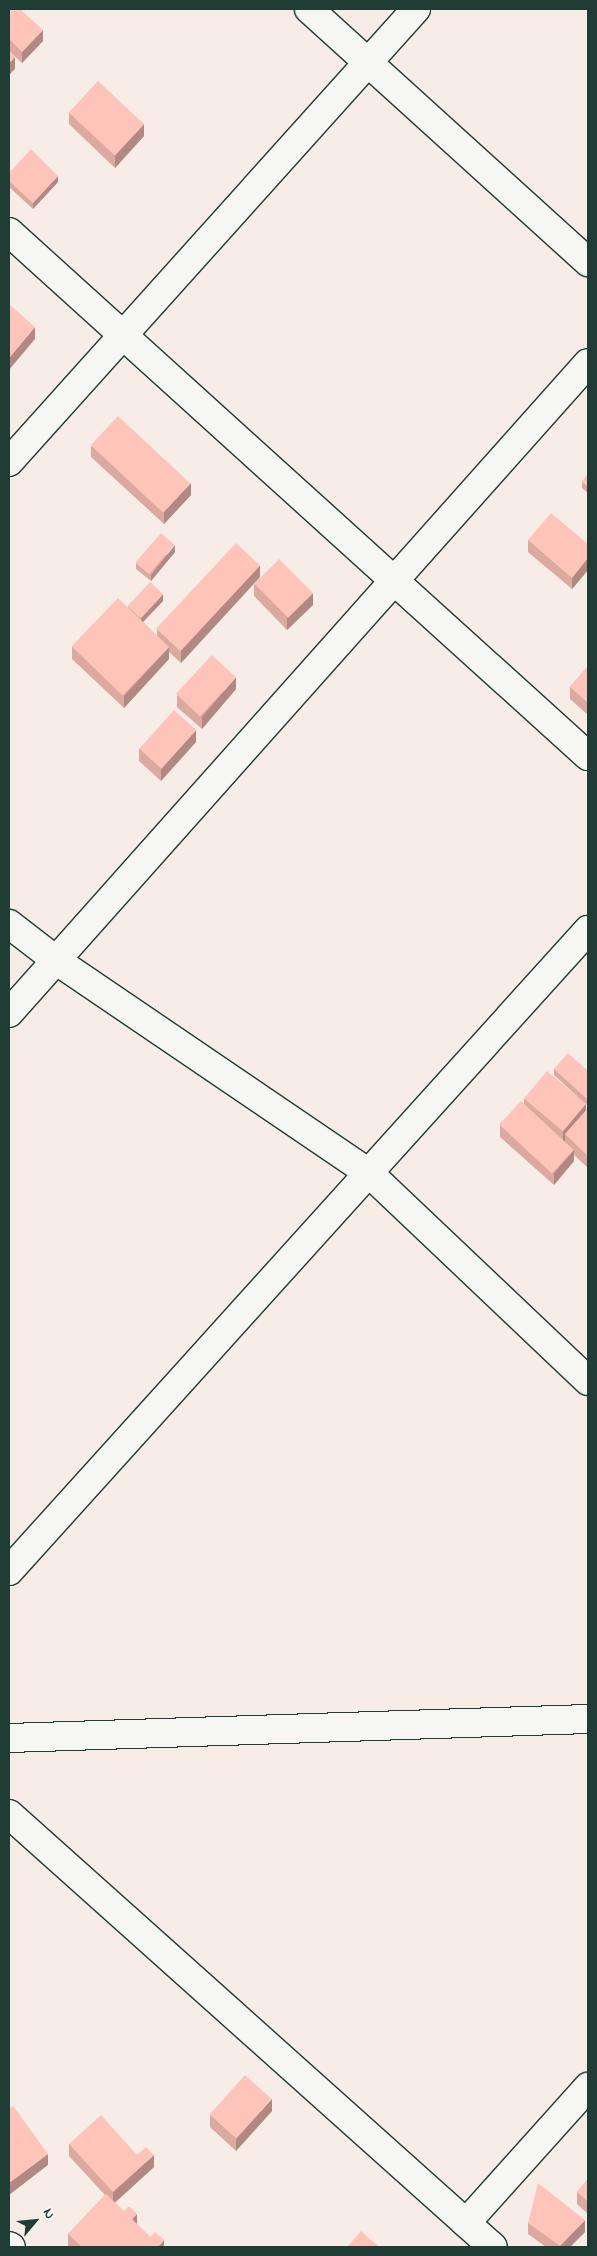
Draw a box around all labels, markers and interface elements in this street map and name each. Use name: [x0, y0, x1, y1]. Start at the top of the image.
north arrow: [10, 2196, 60, 2246]
text: N: [37, 2205, 60, 2223]

